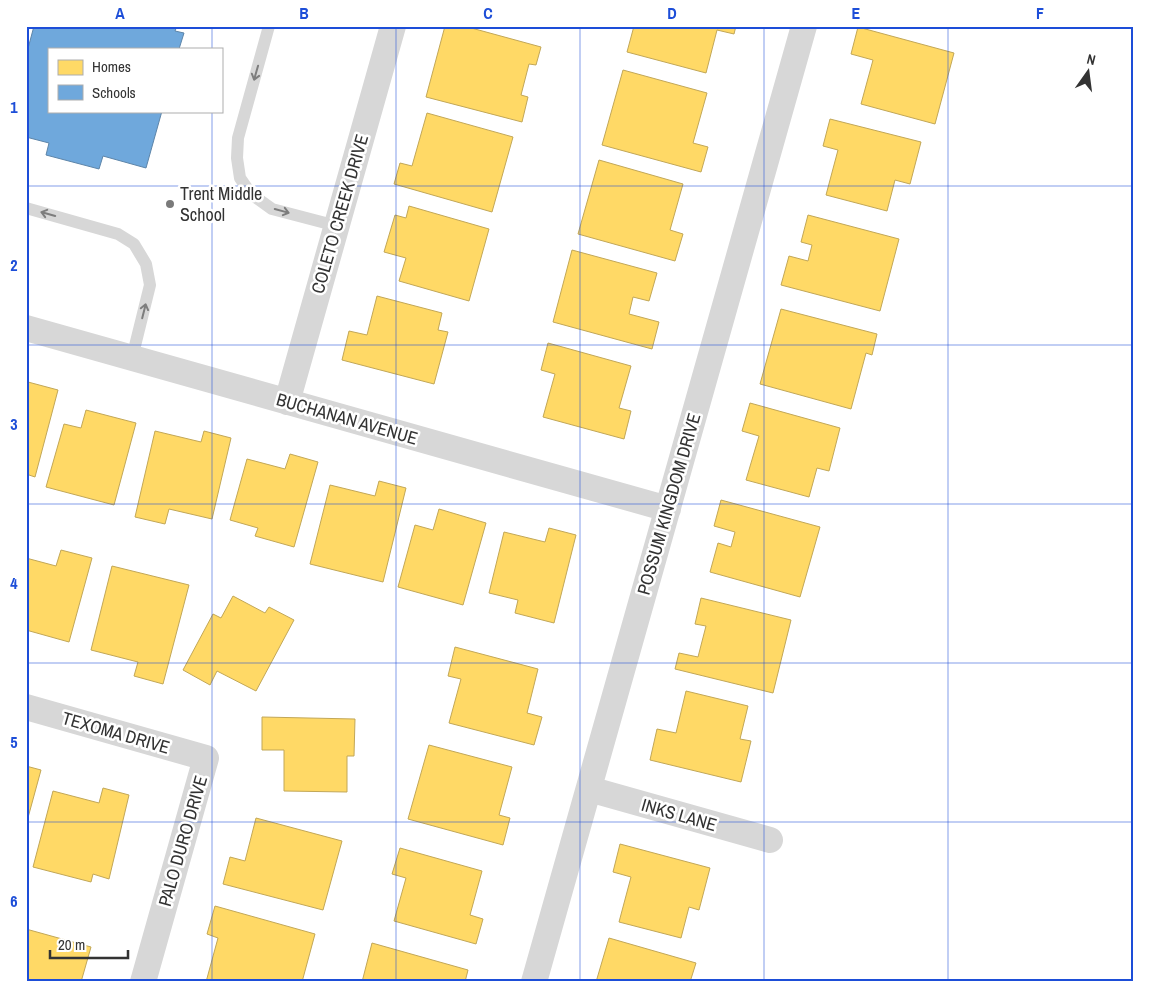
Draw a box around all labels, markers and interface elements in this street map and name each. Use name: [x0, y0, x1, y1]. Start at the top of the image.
text: A: [115, 2, 125, 24]
text: B: [299, 2, 309, 24]
text: C: [483, 2, 493, 24]
text: D: [667, 2, 677, 24]
text: E: [852, 2, 861, 24]
text: F: [1036, 2, 1044, 24]
legend: [48, 48, 222, 112]
north arrow: [1062, 48, 1112, 98]
text: N: [1085, 50, 1097, 69]
text: Homes: [92, 56, 131, 77]
one-way arrow: [251, 65, 260, 81]
text: Schools: [92, 82, 136, 103]
text: 1: [10, 96, 18, 118]
street label: COLETO CREEK DRIVE: [305, 131, 374, 296]
place label: Trent Middle School: [180, 181, 262, 227]
marker: Trent Middle School: [164, 198, 176, 210]
one-way arrow: [273, 207, 289, 216]
one-way arrow: [41, 209, 57, 218]
text: 2: [10, 254, 18, 276]
one-way arrow: [140, 303, 149, 319]
street label: BUCHANAN AVENUE: [274, 386, 421, 451]
street label: POSSUM KINGDOM DRIVE: [631, 410, 706, 598]
text: 3: [10, 413, 18, 435]
text: 4: [10, 572, 18, 594]
street label: TEXOMA DRIVE: [59, 705, 173, 760]
text: 5: [10, 731, 18, 753]
street label: PALO DURO DRIVE: [152, 772, 213, 909]
street label: INKS LANE: [639, 792, 720, 837]
text: 6: [10, 890, 18, 912]
scale bar: [50, 928, 128, 960]
text: 20 m: [58, 934, 85, 955]

